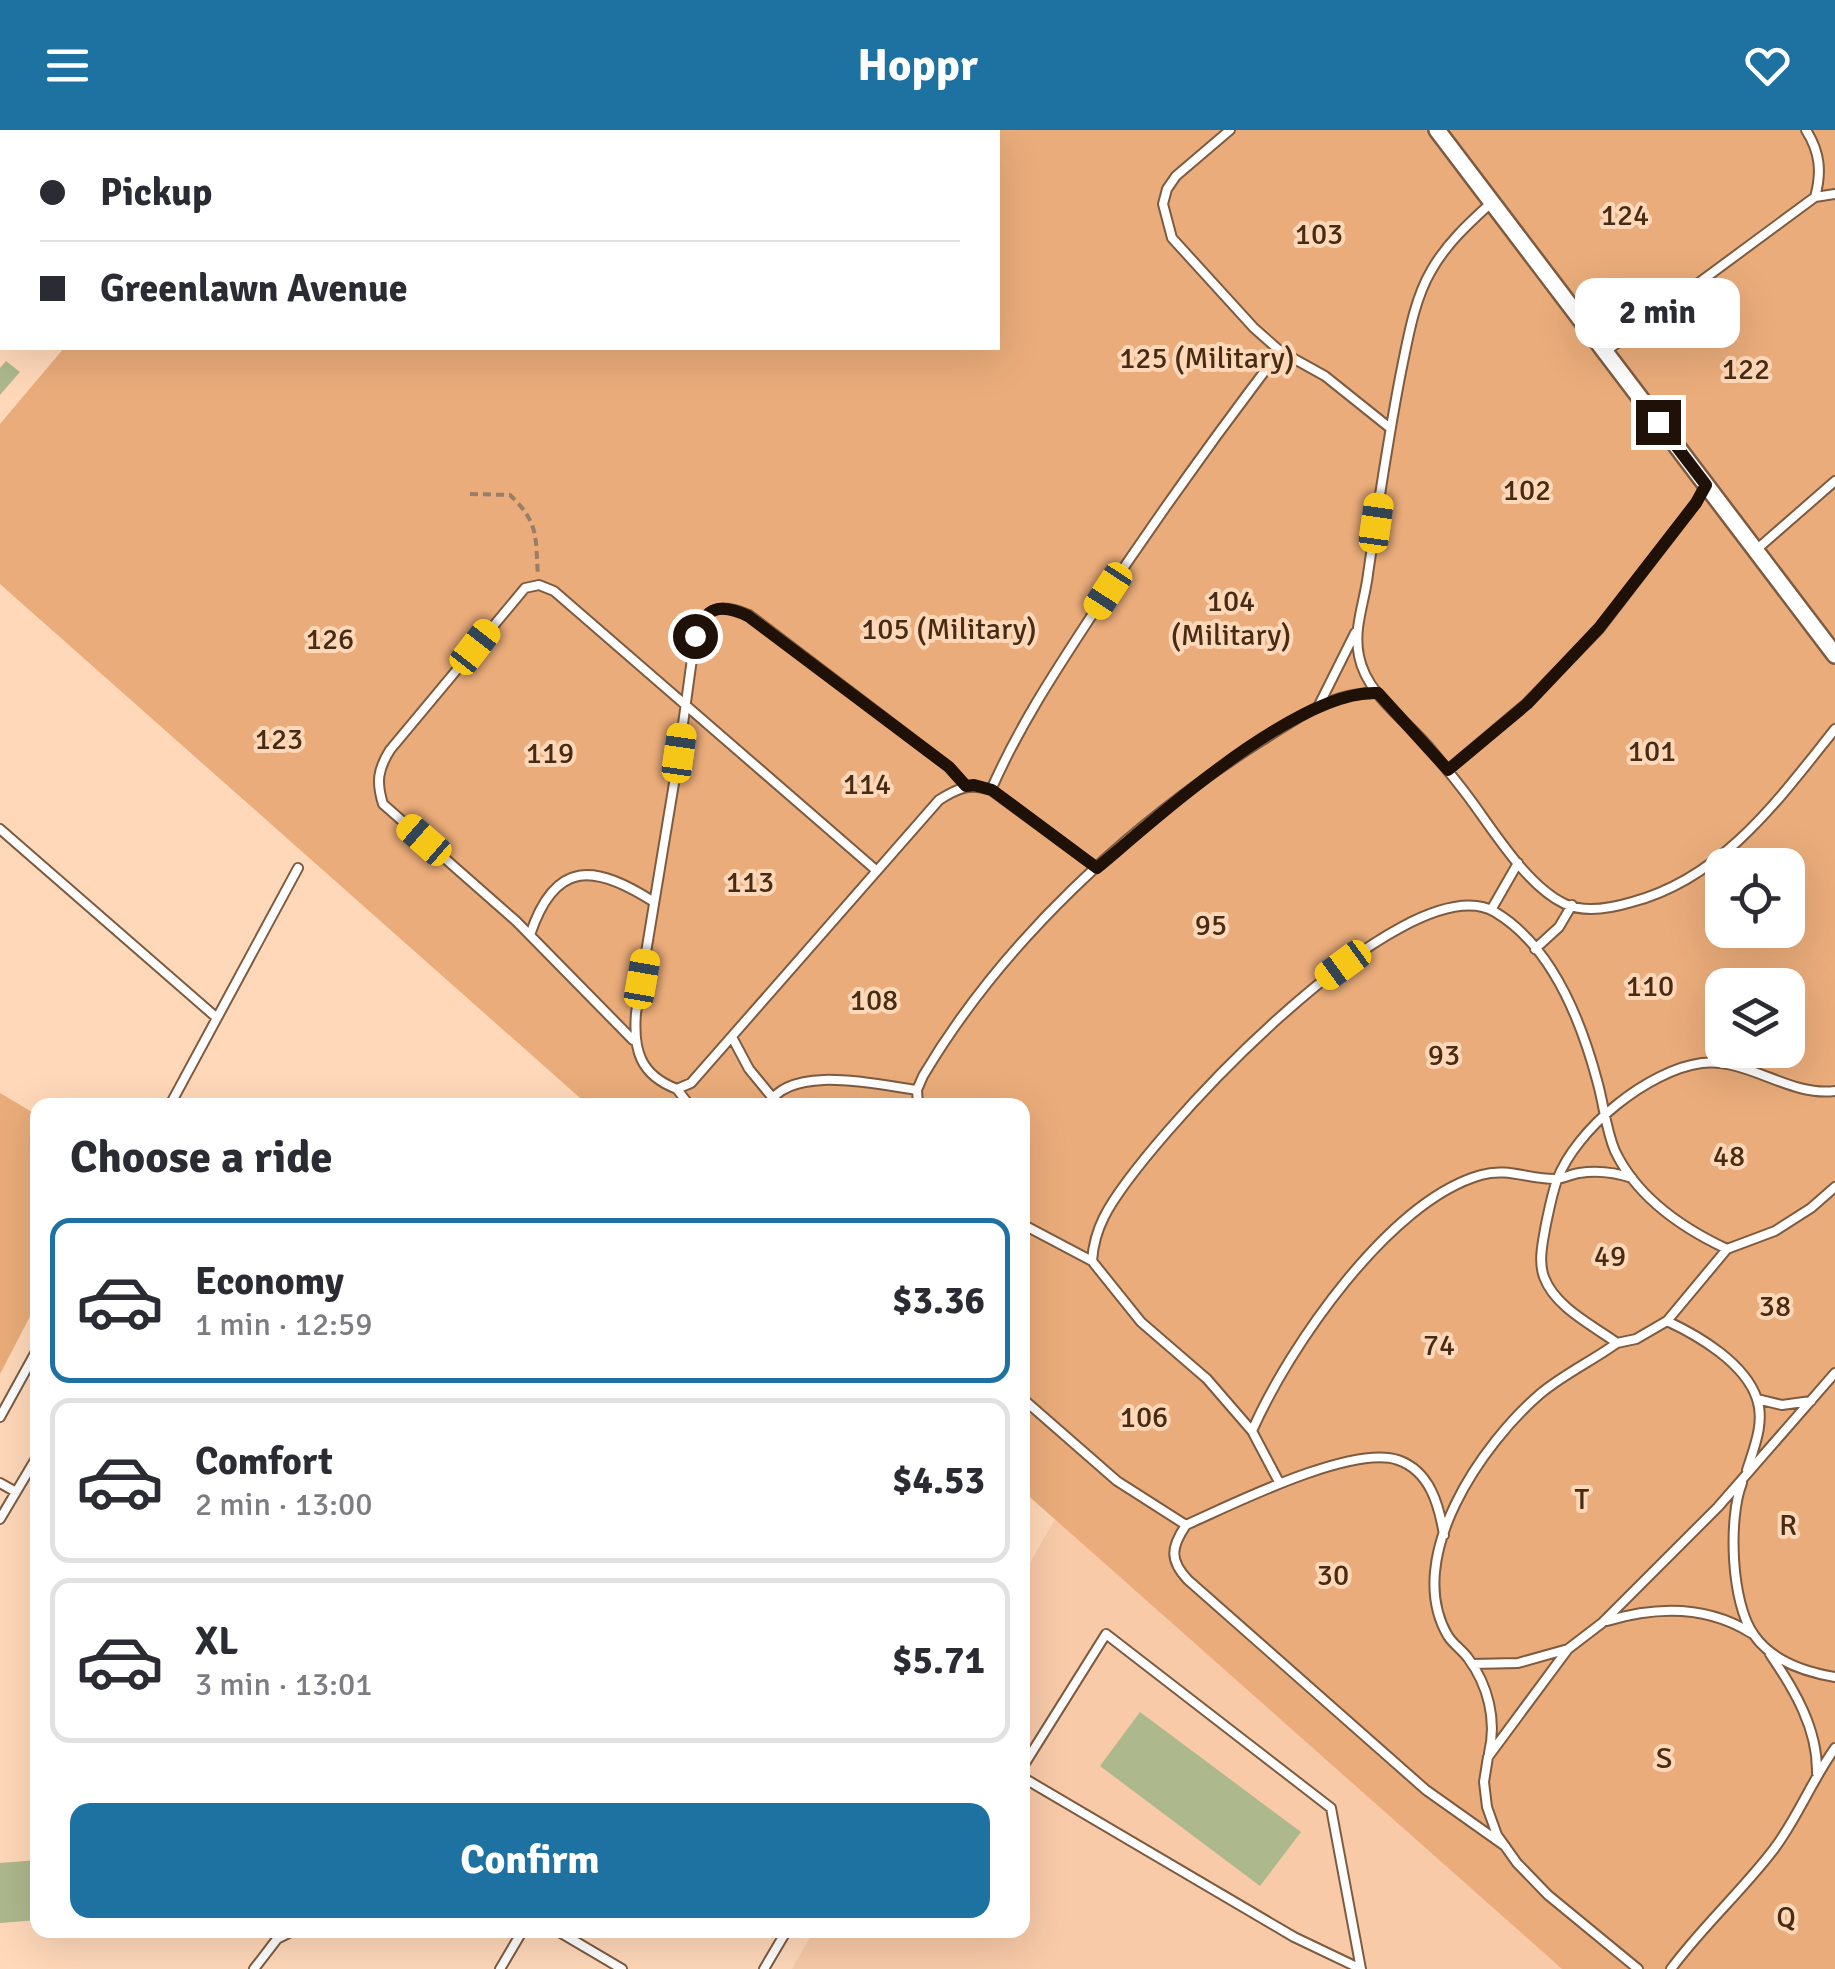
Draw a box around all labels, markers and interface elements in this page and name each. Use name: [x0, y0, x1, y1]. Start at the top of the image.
icon: menu: [40, 38, 95, 93]
text: Hoppr: [857, 38, 978, 93]
icon: heart: [1740, 38, 1795, 93]
text: Pickup: [100, 169, 212, 216]
park label: 124: [1601, 197, 1649, 234]
park label: 103: [1295, 216, 1343, 253]
text: Greenlawn Avenue: [100, 265, 408, 312]
callout: 2 min: [1576, 277, 1740, 347]
text: 2 min: [1619, 293, 1696, 332]
park label: 125 (Military): [1119, 340, 1295, 377]
park label: 122: [1722, 351, 1770, 388]
route end: [1636, 400, 1681, 445]
park label: 102: [1503, 472, 1551, 509]
car: [1357, 491, 1395, 555]
car: [1079, 558, 1137, 624]
park label: 104 (Military): [1171, 583, 1291, 654]
park label: 105 (Military): [861, 611, 1037, 648]
car: [445, 614, 505, 680]
route start: [673, 614, 718, 659]
park label: 126: [306, 621, 354, 658]
park label: 123: [255, 721, 303, 758]
car: [660, 721, 698, 785]
park label: 101: [1628, 733, 1676, 770]
park label: 119: [526, 735, 574, 772]
park label: 114: [843, 766, 891, 803]
car: [392, 809, 456, 871]
map controls: [1705, 848, 1805, 1068]
button: locate: [1705, 848, 1805, 948]
park label: 113: [726, 864, 774, 901]
park label: 95: [1195, 907, 1227, 944]
car: [1310, 935, 1376, 995]
car: [622, 947, 662, 1011]
park label: 110: [1626, 968, 1674, 1005]
button: layers: [1705, 968, 1805, 1068]
park label: 108: [850, 982, 898, 1019]
park label: 93: [1428, 1037, 1460, 1074]
text: Choose a ride: [70, 1130, 333, 1185]
park label: 48: [1713, 1138, 1745, 1175]
park label: 49: [1594, 1238, 1626, 1275]
icon: car: [75, 1256, 165, 1346]
text: Economy: [195, 1258, 344, 1305]
text: $3.36: [892, 1277, 985, 1324]
park label: 38: [1759, 1288, 1791, 1325]
text: 1 min · 12:59: [195, 1305, 373, 1344]
park label: 74: [1423, 1327, 1455, 1364]
park label: 106: [1120, 1399, 1168, 1436]
icon: car: [75, 1436, 165, 1526]
text: Comfort: [195, 1438, 333, 1485]
text: $4.53: [892, 1457, 985, 1504]
park label: T: [1575, 1481, 1590, 1518]
text: 2 min · 13:00: [195, 1485, 373, 1524]
park label: R: [1779, 1507, 1797, 1544]
park label: 30: [1317, 1557, 1349, 1594]
icon: car: [75, 1616, 165, 1706]
text: XL: [195, 1618, 238, 1665]
text: $5.71: [892, 1637, 985, 1684]
text: 3 min · 13:01: [195, 1665, 373, 1704]
park label: S: [1656, 1740, 1672, 1777]
button: Confirm: [70, 1803, 990, 1918]
park label: Q: [1776, 1899, 1796, 1936]

